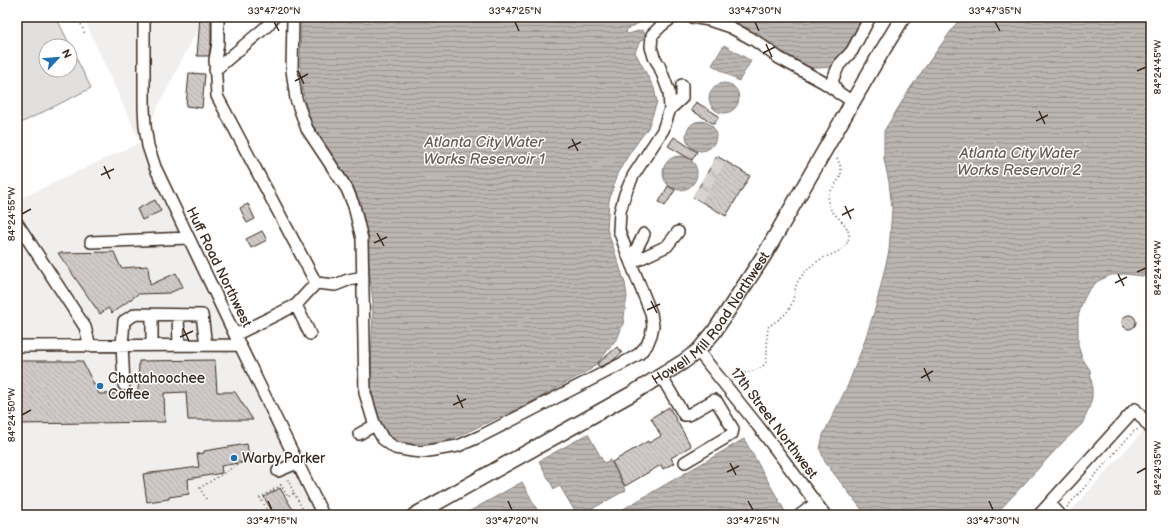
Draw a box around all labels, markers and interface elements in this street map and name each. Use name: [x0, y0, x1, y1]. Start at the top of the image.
text: 33°47'20"N: [248, 5, 301, 17]
text: 33°47'25"N: [489, 5, 541, 17]
text: 33°47'30"N: [728, 5, 782, 17]
text: 33°47'35"N: [968, 5, 1022, 17]
north arrow: [38, 38, 78, 78]
text: 84°24'45"W: [1152, 40, 1164, 94]
text: N: [59, 47, 74, 60]
water label: Atlanta City Water Works Reservoir 1: [423, 133, 545, 169]
water label: Atlanta City Water Works Reservoir 2: [957, 144, 1081, 180]
text: 84°24'55"W: [6, 187, 18, 241]
street label: Huff Road Northwest: [183, 204, 256, 330]
text: 84°24'40"W: [1152, 240, 1164, 296]
street label: Howell Mill Road Northwest: [649, 248, 773, 388]
street label: 17th Street Northwest: [727, 364, 822, 482]
place label: Chattahoochee Coffee: [108, 370, 205, 403]
marker: Chattahoochee Coffee: [95, 381, 105, 391]
text: 84°24'50"W: [6, 388, 18, 442]
text: 84°24'35"W: [1152, 441, 1164, 495]
place label: Warby Parker: [242, 450, 326, 467]
marker: Warby Parker: [229, 453, 239, 463]
text: 33°47'15"N: [247, 515, 297, 527]
text: 33°47'20"N: [486, 515, 539, 527]
text: 33°47'25"N: [727, 515, 779, 527]
text: 33°47'30"N: [966, 515, 1020, 527]

